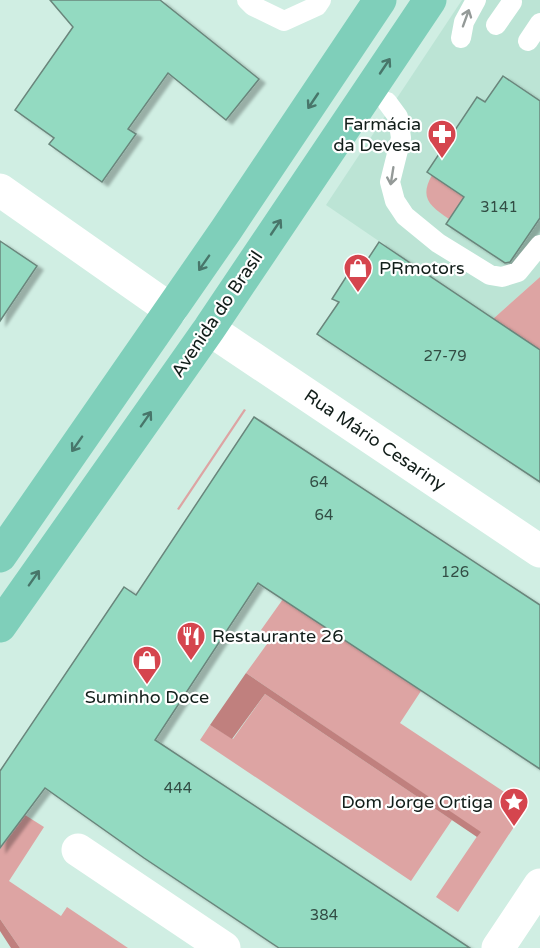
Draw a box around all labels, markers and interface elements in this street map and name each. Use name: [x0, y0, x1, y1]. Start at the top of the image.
one-way arrow: [462, 10, 473, 28]
one-way arrow: [379, 58, 391, 74]
one-way arrow: [306, 92, 318, 109]
place label: Farmácia da Devesa: [333, 113, 421, 156]
pharmacy icon: Farmácia da Devesa: [426, 118, 458, 160]
one-way arrow: [387, 166, 398, 185]
house number: 3141: [480, 198, 518, 216]
one-way arrow: [270, 219, 282, 236]
street label: Avenida do Brasil: [167, 247, 267, 381]
shop icon: PRmotors: [342, 252, 374, 294]
one-way arrow: [198, 254, 210, 270]
place label: PRmotors: [379, 257, 465, 279]
house number: 27-79: [423, 347, 467, 365]
street label: Rua Mário Cesariny: [300, 384, 450, 496]
one-way arrow: [140, 411, 152, 427]
one-way arrow: [71, 436, 83, 452]
house number: 64: [310, 473, 328, 491]
house number: 64: [315, 506, 333, 524]
house number: 126: [441, 563, 469, 581]
one-way arrow: [28, 570, 40, 587]
restaurant icon: Restaurante 26: [175, 620, 207, 662]
place label: Restaurante 26: [212, 625, 343, 647]
shop icon: Suminho Doce: [131, 644, 163, 686]
place label: Suminho Doce: [85, 686, 209, 708]
house number: 444: [164, 779, 192, 797]
place icon: Dom Jorge Ortiga: [498, 786, 530, 828]
place label: Dom Jorge Ortiga: [341, 791, 493, 813]
house number: 384: [310, 906, 338, 924]

